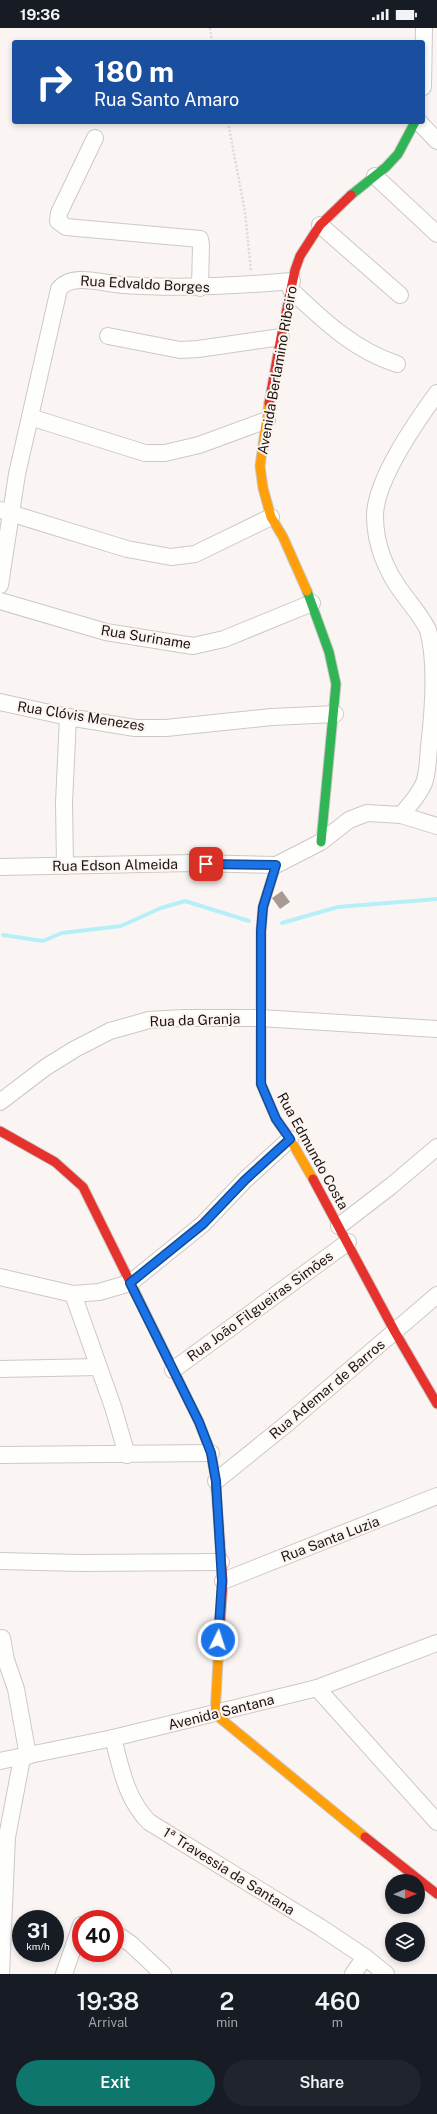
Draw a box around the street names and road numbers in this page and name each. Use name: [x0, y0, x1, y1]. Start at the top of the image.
street label: Rua Edvaldo Borges: [80, 273, 210, 295]
street label: Avenida Berlamino Ribeiro: [254, 284, 300, 455]
street label: Rua Suriname: [100, 622, 192, 652]
street label: Rua Clóvis Menezes: [16, 698, 146, 734]
street label: Rua Edson Almeida: [52, 856, 178, 874]
street label: Rua da Granja: [149, 1010, 241, 1030]
street label: Rua Edmundo Costa: [274, 1090, 352, 1212]
street label: Rua João Filgueiras Simões: [184, 1248, 336, 1364]
street label: Rua Ademar de Barros: [266, 1336, 388, 1442]
street label: Rua Santa Luzia: [278, 1513, 382, 1565]
street label: Avenida Santana: [166, 1691, 276, 1733]
street label: 1ª Travessia da Santana: [160, 1824, 298, 1918]

